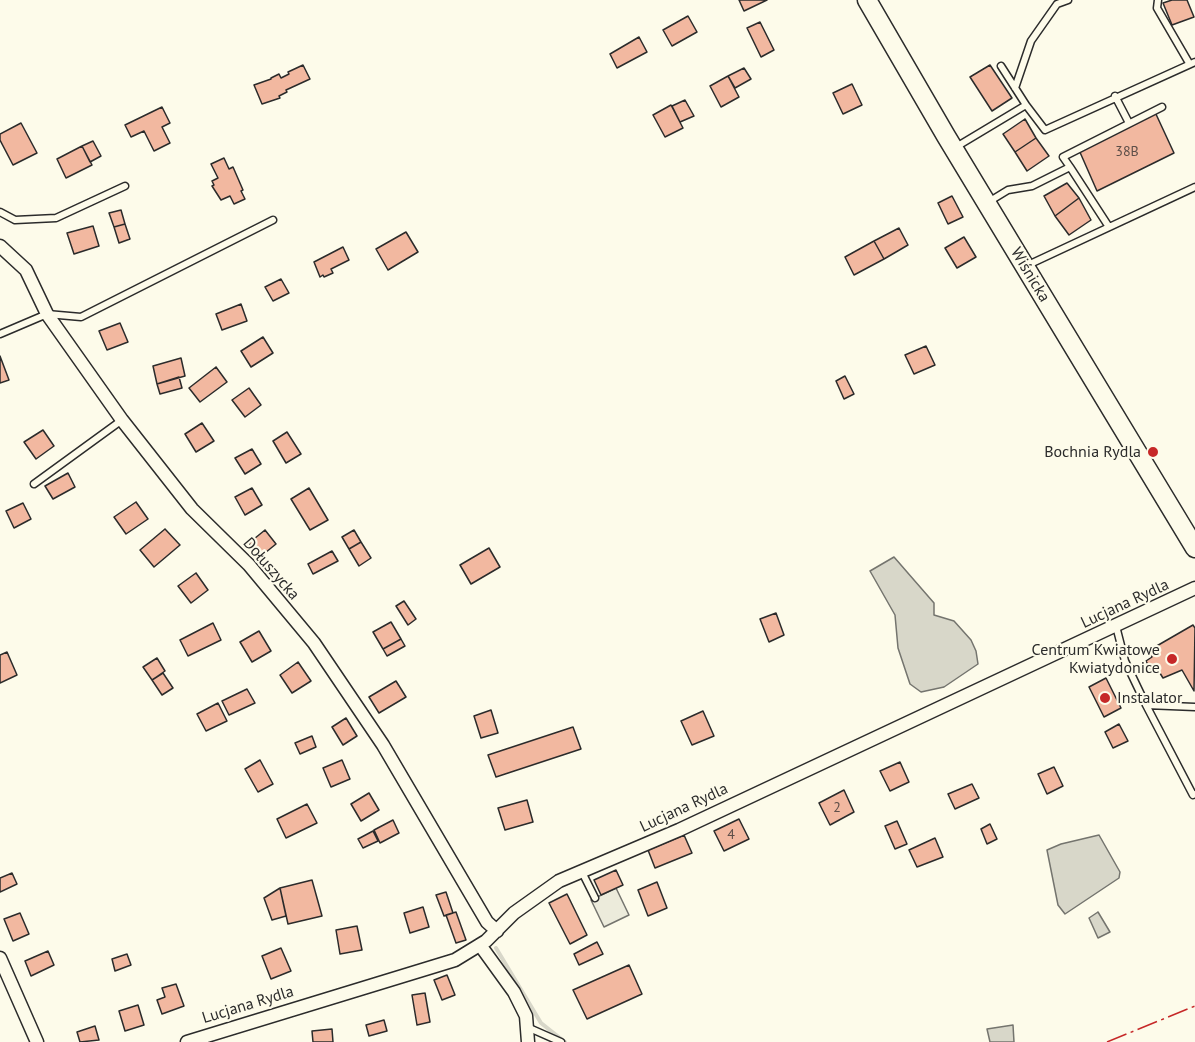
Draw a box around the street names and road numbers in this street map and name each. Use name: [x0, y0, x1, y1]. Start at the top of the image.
street label: Wiśnicka: [1006, 244, 1054, 306]
street label: Dołuszycka: [239, 534, 303, 604]
street label: Lucjana Rydla: [1078, 575, 1172, 633]
street label: Lucjana Rydla: [637, 779, 731, 837]
street label: Lucjana Rydla: [200, 982, 296, 1028]

